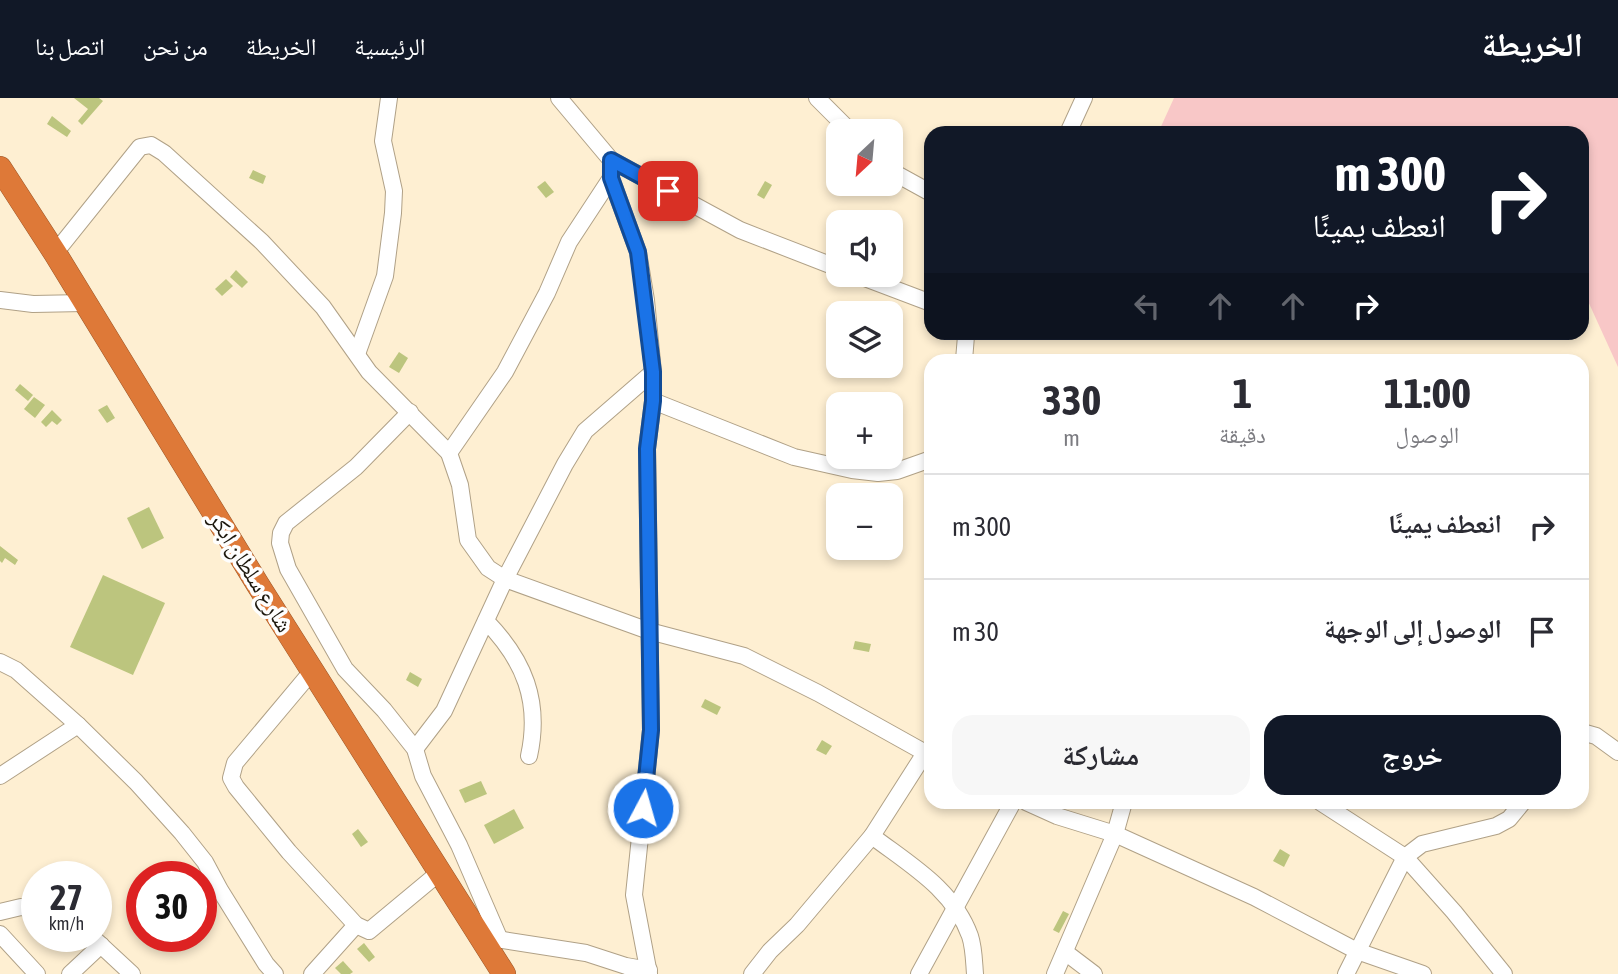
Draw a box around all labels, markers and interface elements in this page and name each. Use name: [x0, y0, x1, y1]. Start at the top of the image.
text: الخريطة: [1482, 25, 1583, 63]
text: اتصل بنا: [35, 33, 105, 60]
text: من نحن: [143, 33, 208, 60]
text: الخريطة: [246, 33, 316, 60]
text: الرئيسية: [354, 33, 425, 60]
north arrow: [826, 119, 903, 196]
map controls: [826, 119, 903, 560]
text: 300 m: [1335, 145, 1446, 201]
icon: right: [1470, 154, 1561, 245]
pin: [638, 161, 698, 221]
icon: arrive: [649, 172, 687, 210]
text: انعطف يمينًا: [1313, 207, 1446, 244]
button: sound: [826, 210, 903, 287]
icon: left: [1128, 287, 1166, 325]
icon: ahead: [1201, 287, 1239, 325]
icon: ahead: [1274, 287, 1312, 325]
icon: right: [1347, 287, 1385, 325]
button: layers: [826, 301, 903, 378]
text: 1: [1233, 369, 1252, 417]
text: 11:00: [1384, 369, 1471, 417]
text: 330: [1042, 376, 1101, 424]
button: +: [826, 392, 903, 469]
text: دقيقة: [1219, 422, 1266, 448]
text: الوصول: [1396, 422, 1459, 448]
text: m: [1063, 425, 1080, 451]
button: −: [826, 483, 903, 560]
street label: شارع سلطان ابكر: [202, 507, 298, 638]
icon: right: [1523, 508, 1561, 546]
text: انعطف يمينًا: [1388, 509, 1502, 539]
text: 300 m: [952, 512, 1011, 542]
icon: arrive: [1523, 613, 1561, 651]
text: الوصول إلى الوجهة: [1324, 614, 1502, 644]
text: 30 m: [952, 617, 999, 647]
button: مشاركة: [952, 715, 1250, 795]
button: خروج: [1264, 715, 1561, 795]
position arrow: [606, 771, 680, 845]
speed limit sign: 30: [126, 861, 217, 952]
text: 27: [50, 877, 83, 917]
text: km/h: [49, 913, 84, 934]

